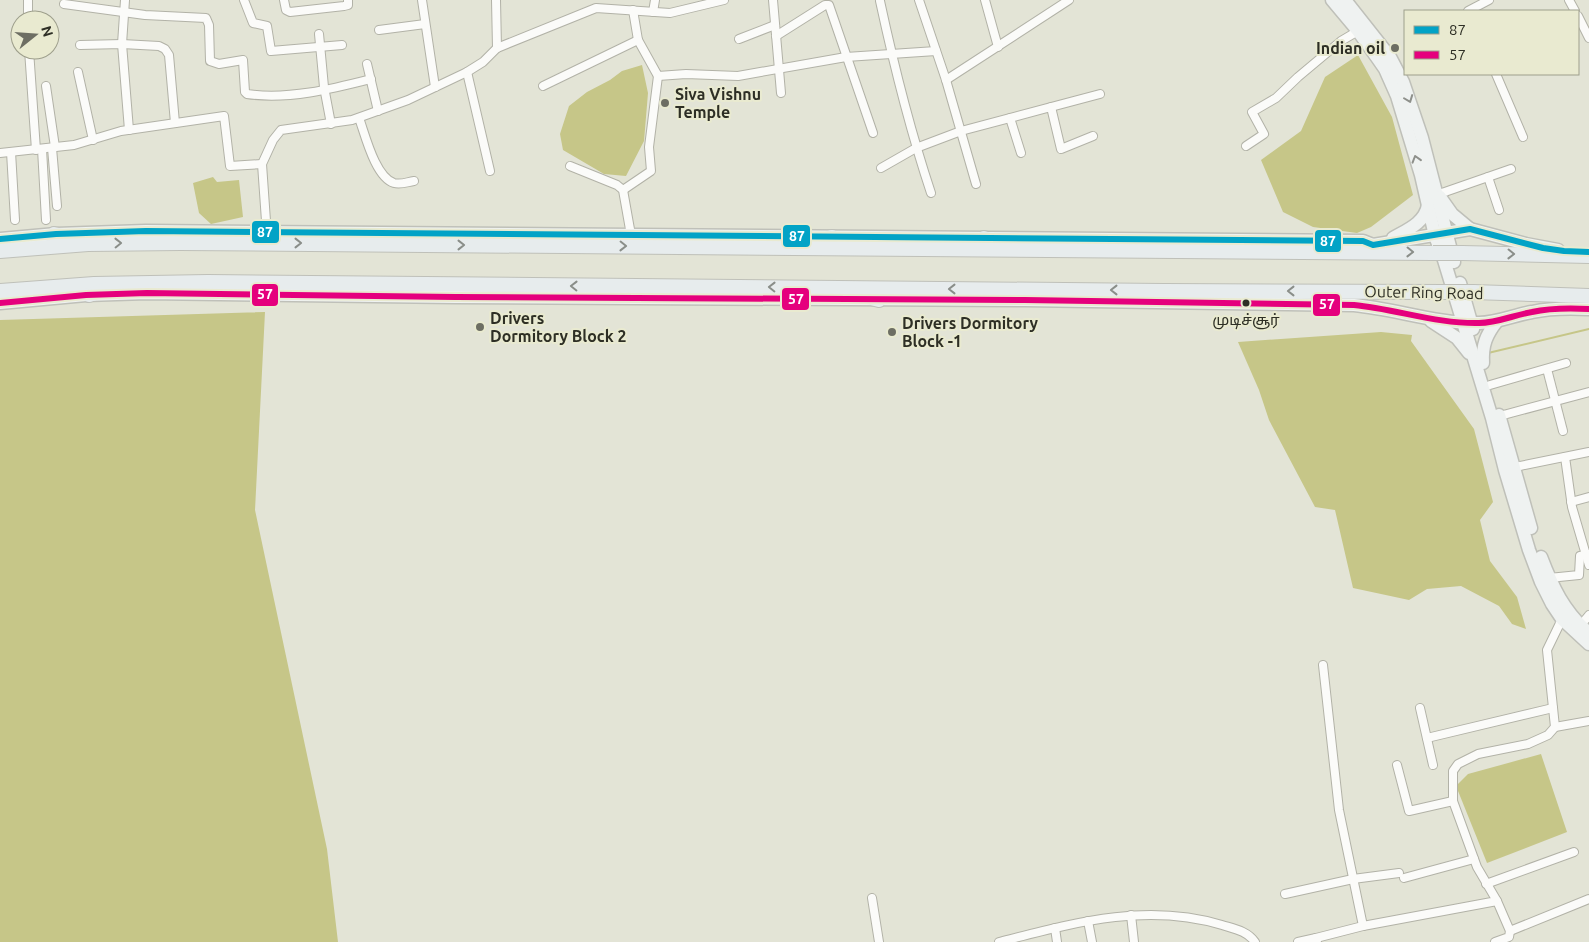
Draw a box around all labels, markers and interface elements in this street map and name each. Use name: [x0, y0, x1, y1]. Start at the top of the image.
north arrow: [10, 10, 60, 60]
legend: [1404, 10, 1579, 75]
text: 87: [1449, 21, 1466, 38]
text: N: [38, 24, 57, 39]
place label: Indian oil: [1316, 39, 1385, 57]
marker: Indian oil: [1389, 42, 1401, 54]
text: 57: [1449, 46, 1466, 63]
place label: Siva Vishnu Temple: [675, 85, 761, 121]
one-way arrow: [1403, 94, 1414, 103]
marker: Siva Vishnu Temple: [659, 97, 671, 109]
one-way arrow: [1412, 155, 1422, 163]
line badge: 87: [251, 220, 280, 244]
text: 87: [257, 224, 273, 240]
line badge: 87: [782, 224, 811, 248]
text: 87: [789, 228, 805, 244]
line badge: 87: [1314, 229, 1342, 253]
text: 87: [1320, 233, 1336, 249]
one-way arrow: [115, 238, 123, 248]
one-way arrow: [295, 238, 303, 249]
one-way arrow: [457, 239, 465, 250]
one-way arrow: [620, 241, 628, 251]
one-way arrow: [1406, 247, 1414, 257]
one-way arrow: [1507, 249, 1515, 260]
one-way arrow: [570, 280, 578, 291]
one-way arrow: [767, 282, 775, 293]
street label: Outer Ring Road: [1364, 282, 1484, 302]
line badge: 57: [251, 283, 279, 307]
one-way arrow: [947, 284, 955, 294]
one-way arrow: [1110, 285, 1118, 295]
text: 57: [257, 286, 273, 302]
one-way arrow: [1287, 286, 1295, 296]
line badge: 57: [781, 287, 810, 311]
text: 57: [788, 291, 804, 307]
line badge: 57: [1312, 293, 1341, 317]
text: 57: [1319, 296, 1335, 312]
marker: முடிச்சூர்: [1241, 298, 1251, 308]
place label: Drivers Dormitory Block 2: [490, 309, 626, 345]
place label: முடிச்சூர்: [1212, 311, 1280, 330]
place label: Drivers Dormitory Block -1: [902, 314, 1038, 350]
marker: Drivers Dormitory Block 2: [474, 321, 486, 333]
marker: Drivers Dormitory Block -1: [886, 326, 898, 338]

